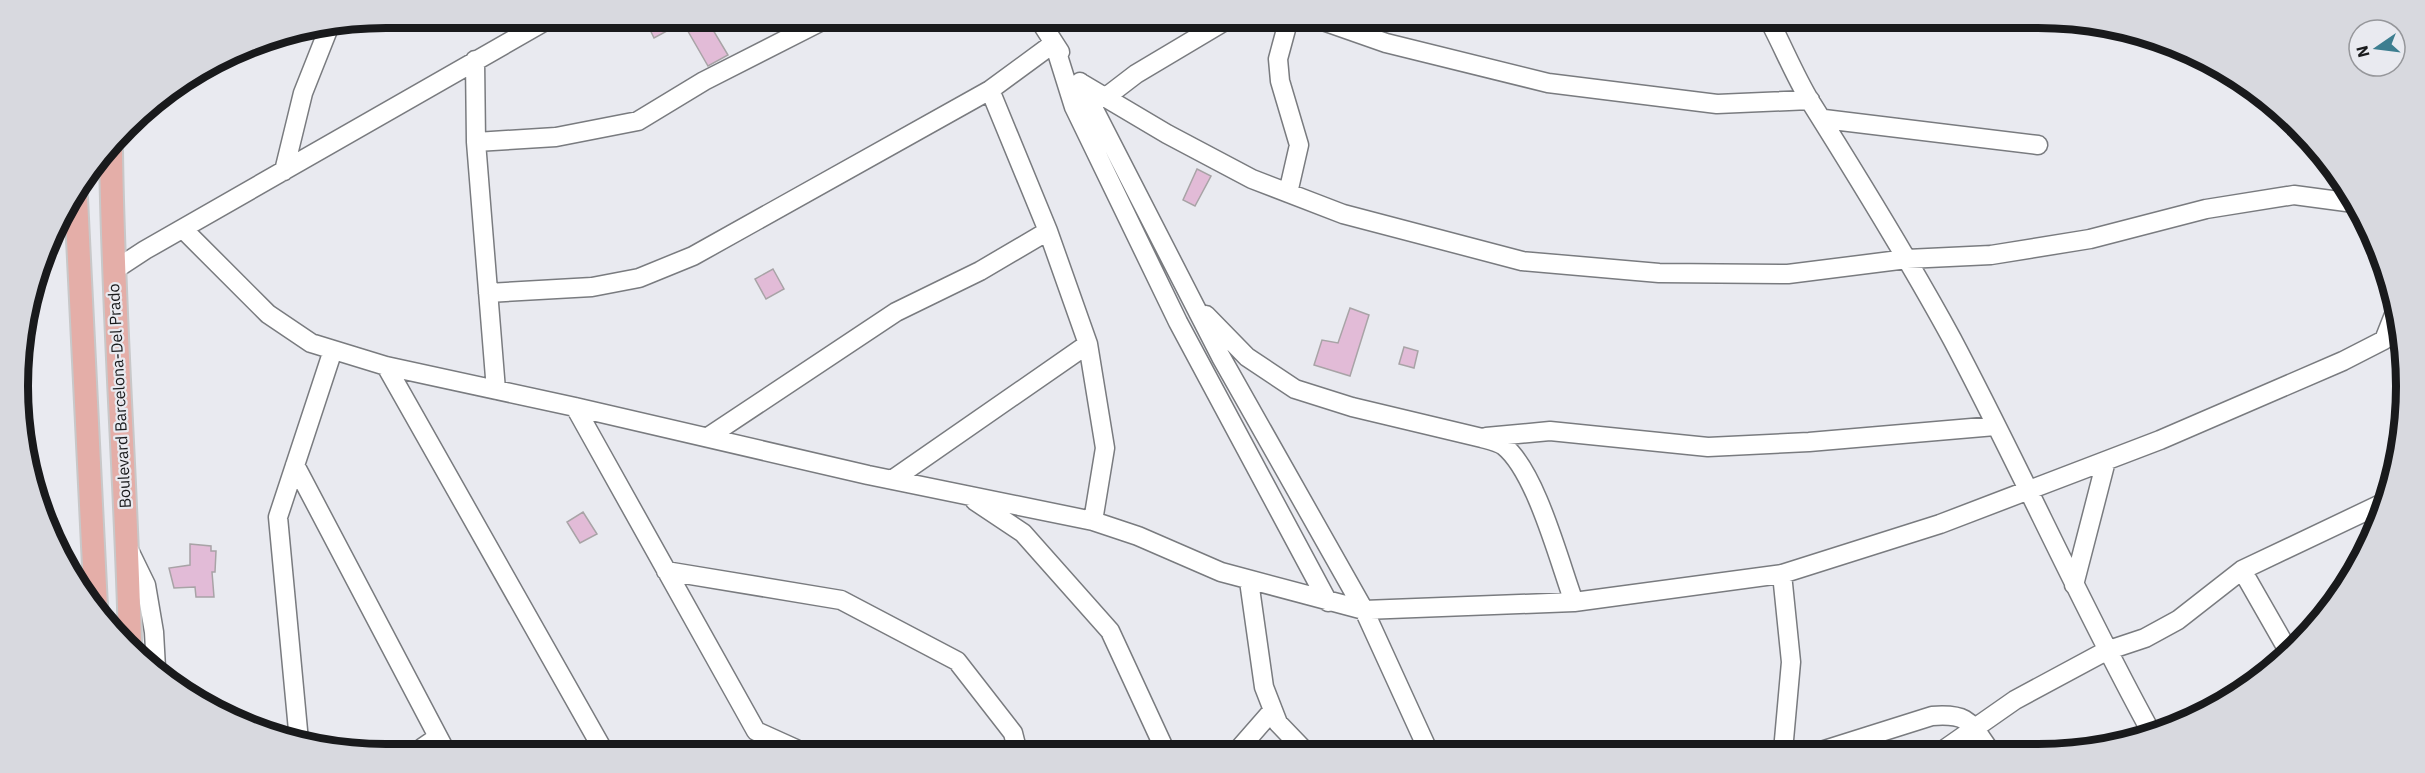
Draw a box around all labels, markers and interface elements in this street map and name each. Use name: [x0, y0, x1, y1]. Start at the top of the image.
north arrow: [2347, 18, 2407, 78]
text: N: [2351, 44, 2374, 60]
street label: Boulevard Barcelona-Del Prado: [103, 283, 135, 509]

